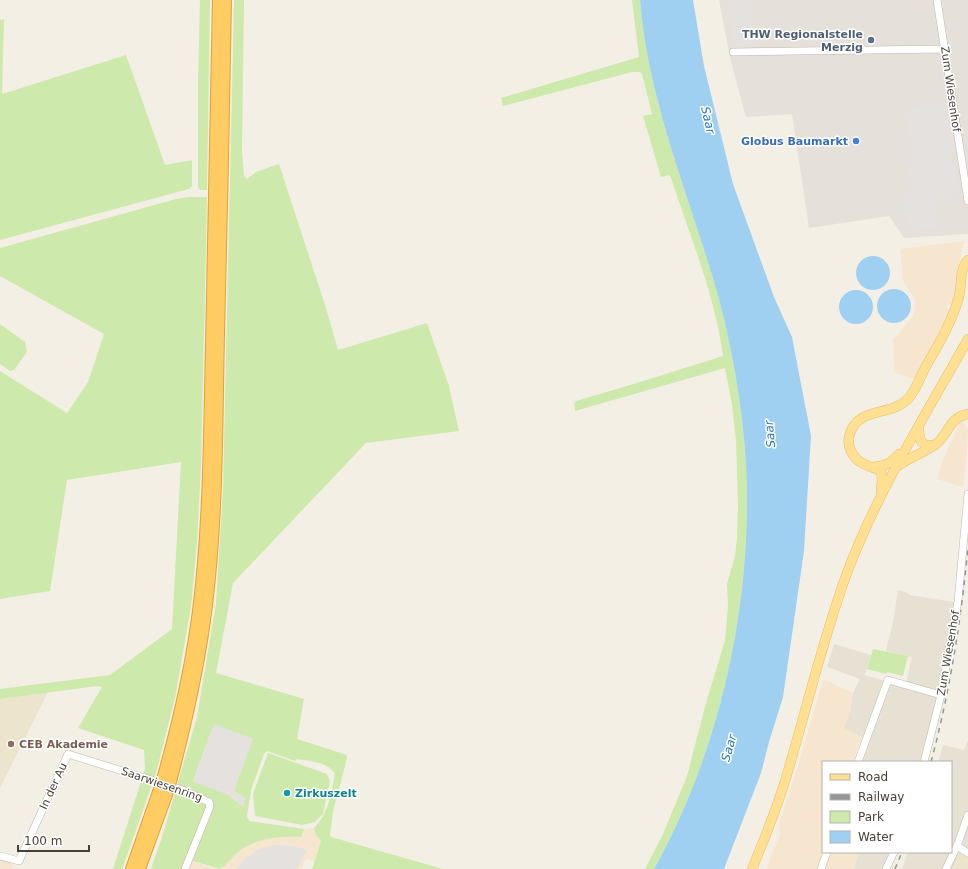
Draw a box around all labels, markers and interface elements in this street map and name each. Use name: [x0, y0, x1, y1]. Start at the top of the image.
place label: THW Regionalstelle Merzig: [742, 28, 863, 54]
marker: THW Regionalstelle Merzig: [866, 35, 876, 45]
street label: Zum Wiesenhof: [938, 45, 963, 134]
water label: Saar: [698, 105, 718, 136]
place label: Globus Baumarkt: [741, 135, 848, 148]
marker: Globus Baumarkt: [851, 136, 861, 146]
water label: Saar: [762, 419, 778, 448]
street label: Zum Wiesenhof: [935, 608, 963, 697]
water label: Saar: [719, 732, 740, 763]
place label: CEB Akademie: [19, 738, 108, 751]
marker: CEB Akademie: [6, 739, 16, 749]
street label: In der Au: [37, 761, 70, 812]
legend: [822, 761, 952, 853]
street label: Saarwiesenring: [120, 765, 204, 804]
text: Road: [858, 770, 888, 784]
place label: Zirkuszelt: [295, 787, 357, 800]
marker: Zirkuszelt: [282, 788, 292, 798]
text: Railway: [858, 790, 904, 804]
text: Park: [858, 810, 884, 824]
scale bar: [18, 827, 89, 853]
text: Water: [858, 830, 894, 844]
text: 100 m: [24, 834, 62, 848]

